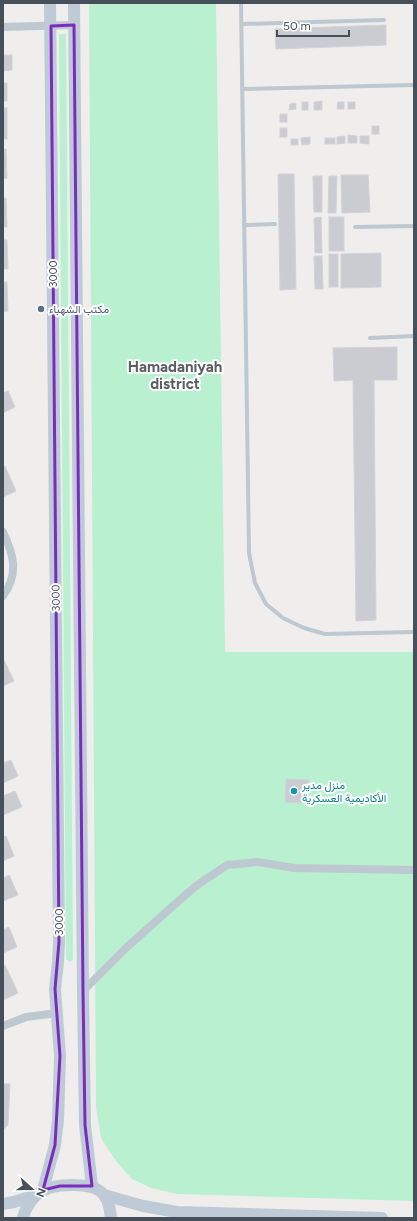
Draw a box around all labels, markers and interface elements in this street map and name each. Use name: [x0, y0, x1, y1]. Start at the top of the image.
scale bar: [277, 12, 349, 38]
text: 50 m: [283, 19, 311, 33]
street label: 3000: [47, 260, 60, 288]
place label: مكتب الشهباء: [49, 303, 109, 316]
marker: مكتب الشهباء: [36, 304, 46, 314]
district label: Hamadaniyah district: [128, 358, 222, 393]
street label: 3000: [49, 584, 63, 612]
place label: منزل مدير الأكاديمية العسكرية: [301, 779, 386, 805]
marker: منزل مدير الأكاديمية العسكرية: [289, 786, 299, 796]
street label: 3000: [53, 908, 66, 936]
north arrow: [12, 1169, 52, 1209]
text: N: [33, 1186, 48, 1199]

